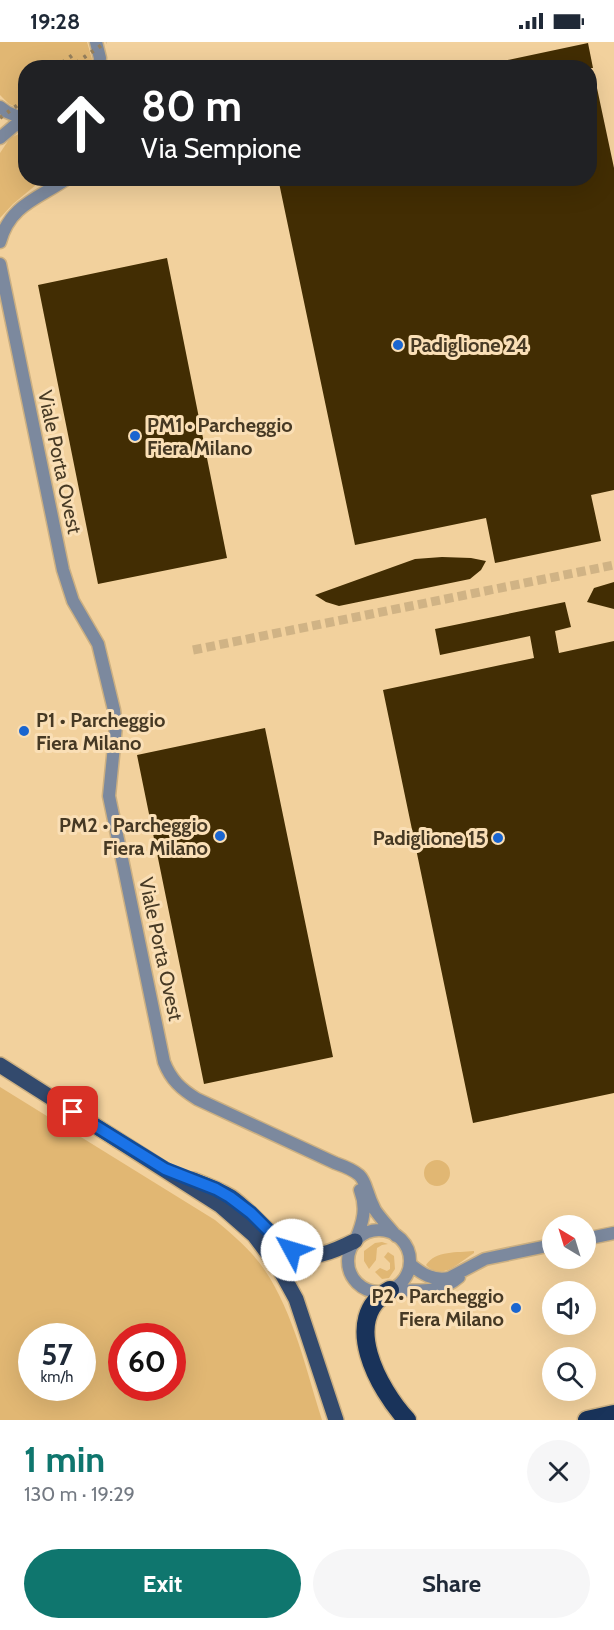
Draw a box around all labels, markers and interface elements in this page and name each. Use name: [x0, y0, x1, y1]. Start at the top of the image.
text: 19:28: [30, 8, 80, 35]
text: 80 m: [141, 80, 242, 132]
icon: ahead: [42, 84, 120, 162]
text: Via Sempione: [141, 132, 301, 165]
place label: Padiglione 24: [410, 333, 528, 357]
marker: Padiglione 24: [391, 338, 405, 352]
street label: Viale Porta Ovest: [33, 388, 87, 536]
place label: PM1 • Parcheggio Fiera Milano: [147, 413, 293, 460]
marker: PM1 • Parcheggio Fiera Milano: [128, 429, 142, 443]
place label: P1 • Parcheggio Fiera Milano: [36, 708, 165, 755]
marker: P1 • Parcheggio Fiera Milano: [17, 724, 31, 738]
place label: PM2 • Parcheggio Fiera Milano: [59, 813, 208, 860]
place label: Padiglione 15: [373, 826, 486, 850]
marker: PM2 • Parcheggio Fiera Milano: [213, 829, 227, 843]
marker: Padiglione 15: [491, 831, 505, 845]
street label: Viale Porta Ovest: [134, 875, 188, 1023]
pin: [47, 1086, 98, 1137]
icon: arrive: [56, 1095, 89, 1128]
north arrow: [542, 1215, 596, 1269]
map controls: [542, 1215, 596, 1401]
position arrow: [260, 1218, 324, 1282]
button: sound: [542, 1281, 596, 1335]
place label: P2 • Parcheggio Fiera Milano: [371, 1284, 504, 1331]
marker: P2 • Parcheggio Fiera Milano: [509, 1301, 523, 1315]
speed limit sign: 60: [108, 1323, 186, 1401]
text: 57: [41, 1336, 73, 1373]
button: search: [542, 1347, 596, 1401]
text: km/h: [41, 1368, 73, 1386]
text: 1 min: [24, 1437, 105, 1481]
button: close: [527, 1440, 590, 1503]
text: 130 m · 19:29: [24, 1482, 135, 1506]
button: Exit: [24, 1549, 301, 1618]
button: Share: [313, 1549, 590, 1618]

